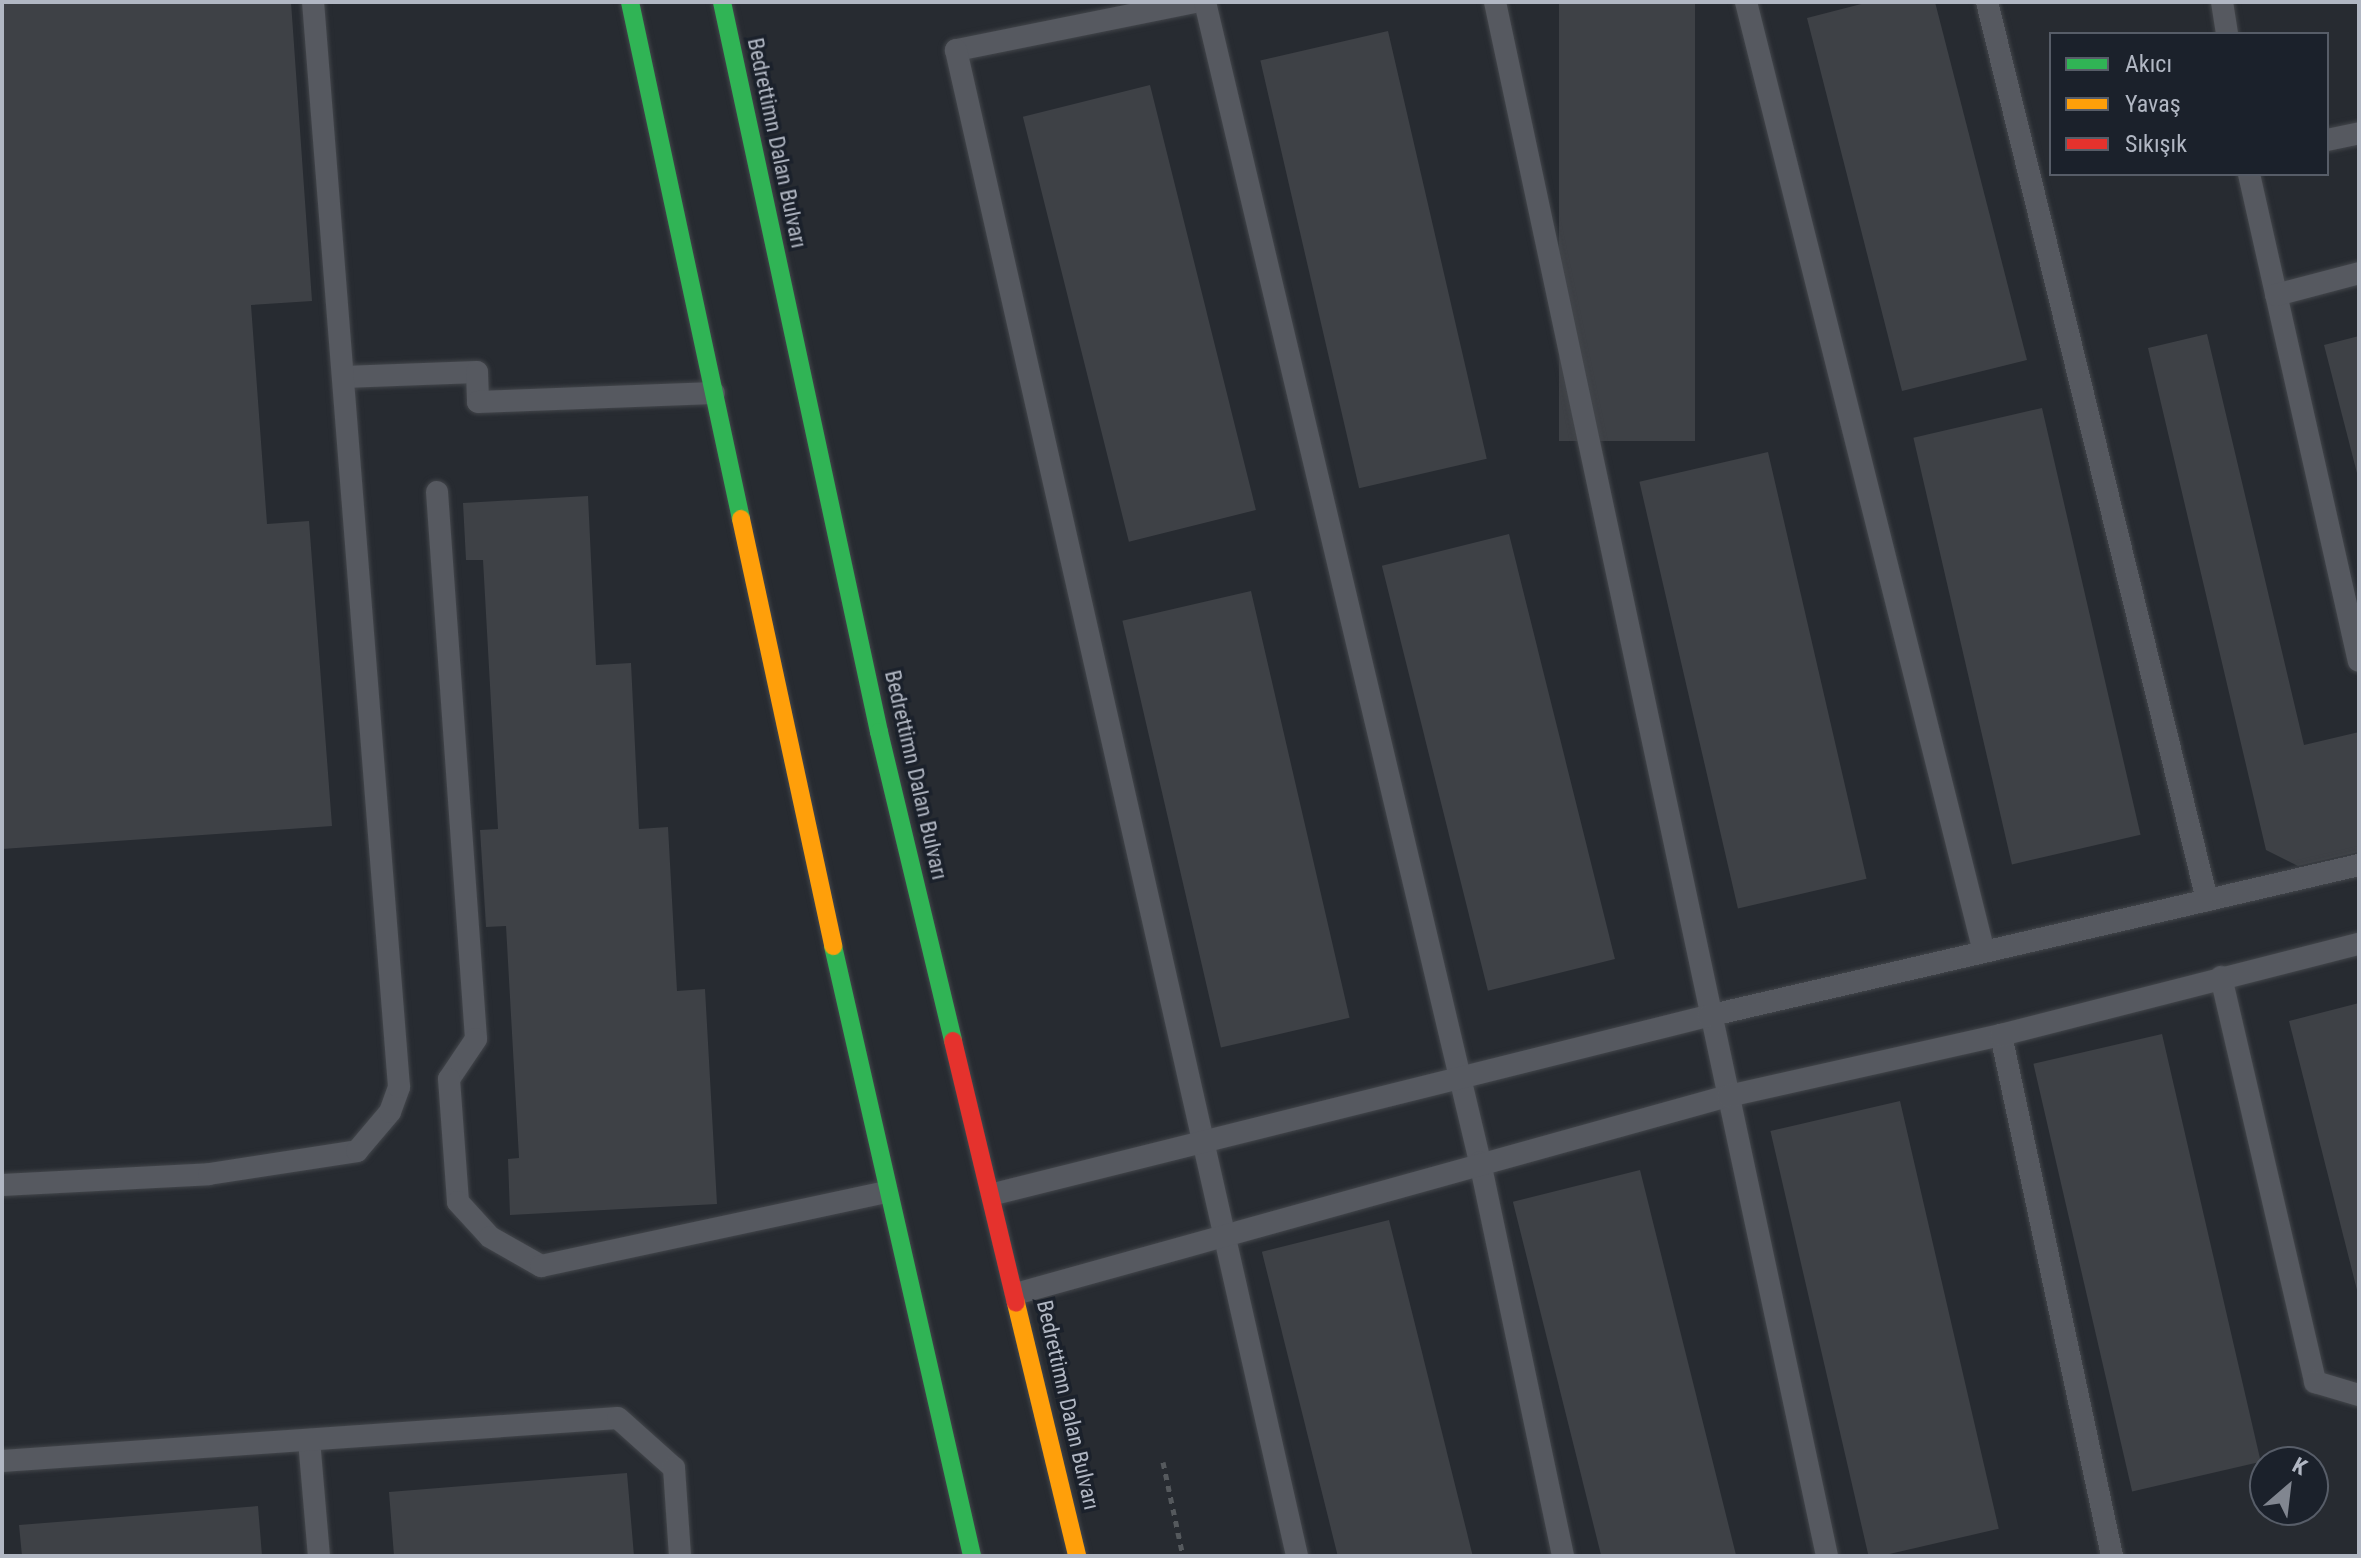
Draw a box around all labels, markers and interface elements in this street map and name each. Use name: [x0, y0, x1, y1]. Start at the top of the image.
legend: [2049, 32, 2329, 176]
street label: Bedrettimn Dalan Bulvarı: [742, 36, 812, 250]
text: Akıcı: [2125, 50, 2172, 78]
text: Yavaş: [2125, 90, 2181, 118]
text: Sıkışık: [2125, 130, 2187, 158]
street label: Bedrettimn Dalan Bulvarı: [879, 668, 953, 882]
street label: Bedrettimn Dalan Bulvarı: [1031, 1298, 1105, 1512]
north arrow: [2249, 1446, 2329, 1526]
text: K: [2288, 1452, 2311, 1480]

